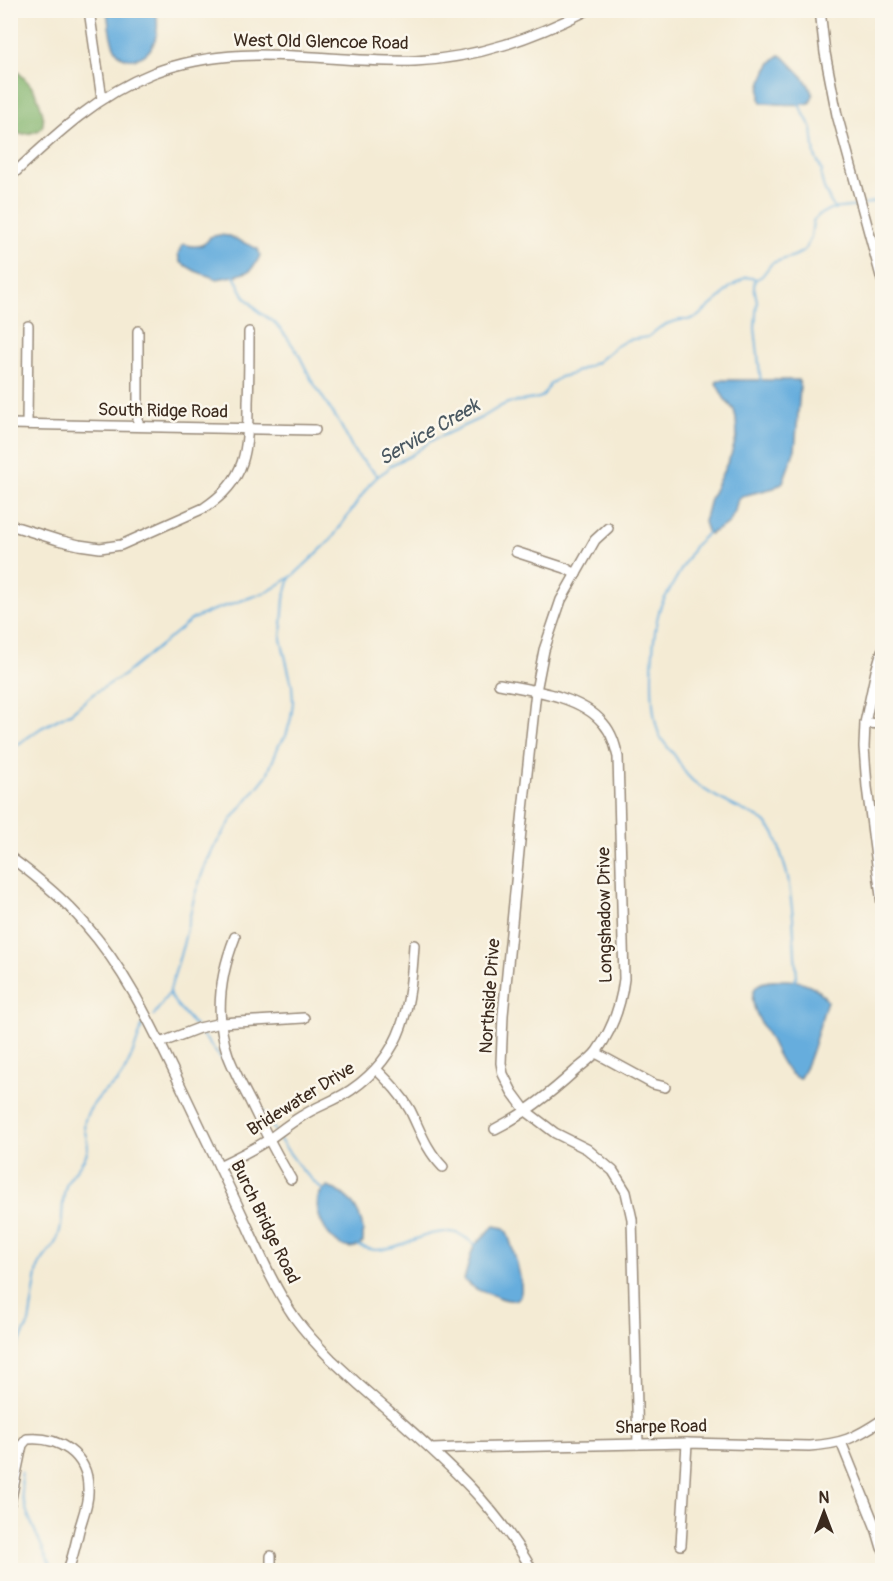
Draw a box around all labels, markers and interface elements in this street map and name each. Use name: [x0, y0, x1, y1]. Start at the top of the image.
street label: West Old Glencoe Road: [233, 29, 409, 55]
water label: Service Creek: [374, 392, 485, 471]
street label: South Ridge Road: [98, 398, 228, 424]
street label: Longshadow Drive: [592, 847, 618, 983]
street label: Northside Drive: [475, 938, 506, 1054]
street label: Bridewater Drive: [243, 1057, 359, 1141]
street label: Burch Bridge Road: [225, 1156, 305, 1288]
street label: Sharpe Road: [615, 1415, 707, 1439]
north arrow: [794, 1482, 854, 1542]
text: N: [819, 1488, 830, 1508]

